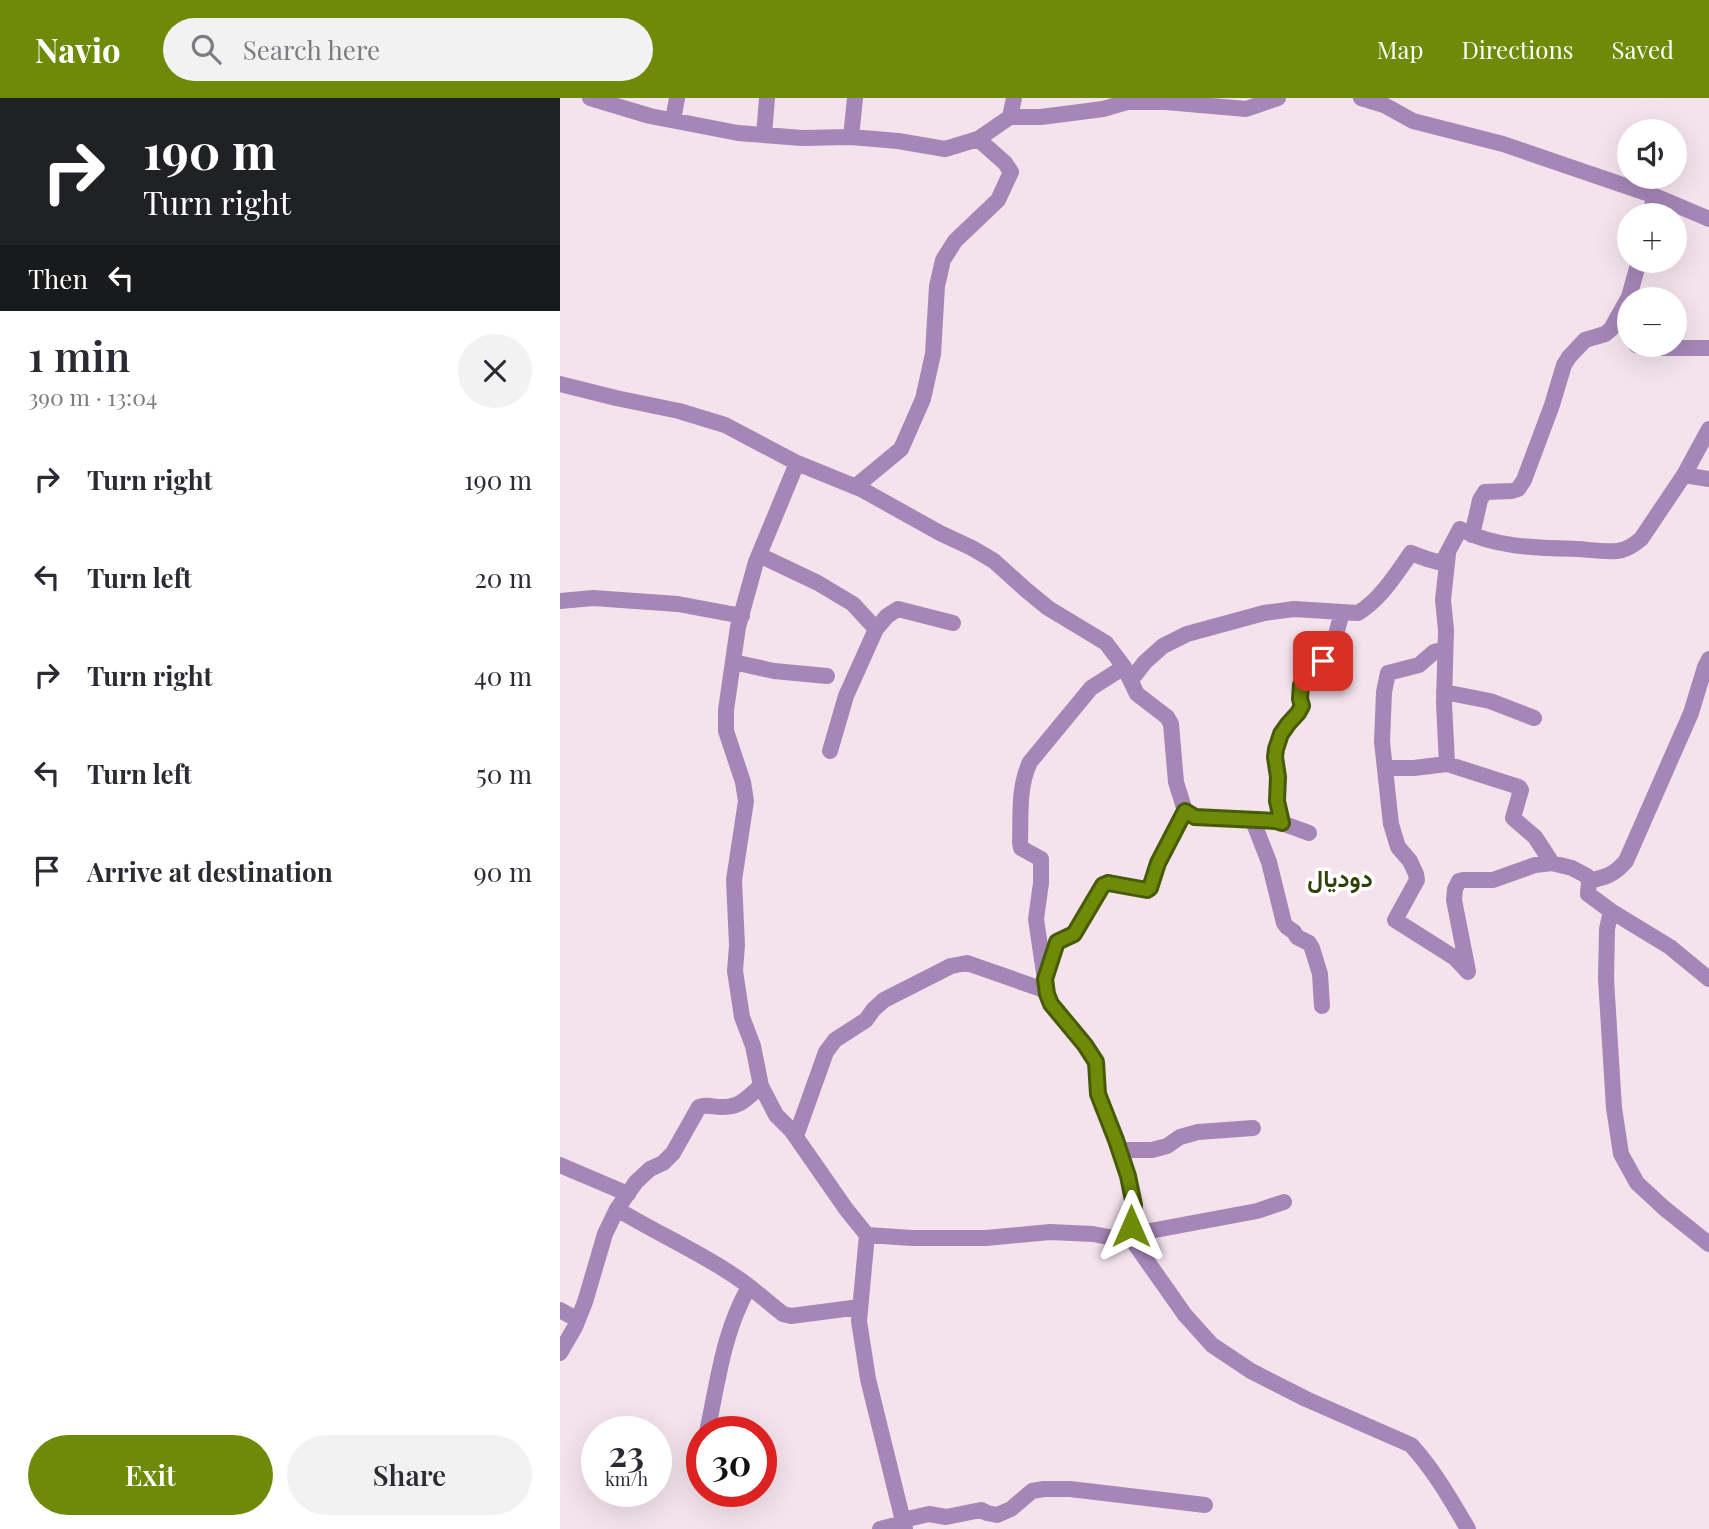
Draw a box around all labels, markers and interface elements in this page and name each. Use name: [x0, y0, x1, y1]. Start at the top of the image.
search box: [163, 18, 653, 81]
text: Navio: [35, 27, 121, 71]
icon: search: [187, 30, 225, 68]
text: Search here: [243, 32, 380, 67]
text: Map: [1377, 33, 1423, 65]
text: Directions: [1461, 33, 1574, 65]
text: Saved: [1612, 33, 1674, 65]
text: 190 m: [143, 117, 276, 182]
map controls: [1617, 119, 1687, 357]
button: sound: [1617, 119, 1687, 189]
icon: right: [28, 126, 119, 217]
text: Turn right: [143, 180, 291, 223]
button: +: [1617, 203, 1687, 273]
icon: left: [102, 259, 140, 297]
text: Then: [28, 261, 88, 296]
button: −: [1617, 287, 1687, 357]
text: 1 min: [28, 327, 130, 383]
button: close: [458, 334, 532, 408]
text: 390 m · 13:04: [28, 381, 157, 412]
icon: right: [28, 460, 66, 498]
text: Turn right: [87, 462, 213, 497]
text: 190 m: [464, 462, 532, 497]
icon: left: [28, 558, 66, 596]
text: Turn left: [87, 560, 192, 595]
text: 20 m: [474, 560, 532, 595]
pin: [1293, 631, 1353, 691]
icon: arrive: [1304, 642, 1342, 680]
icon: right: [28, 656, 66, 694]
text: Turn right: [87, 658, 213, 693]
text: 40 m: [474, 658, 532, 693]
icon: left: [28, 754, 66, 792]
text: Turn left: [87, 756, 192, 791]
text: 50 m: [476, 756, 532, 791]
icon: arrive: [28, 852, 66, 890]
text: Arrive at destination: [87, 854, 333, 889]
text: 90 m: [474, 854, 532, 889]
district label: دودیال: [1307, 861, 1373, 894]
position arrow: [1094, 1189, 1168, 1263]
speed limit sign: 30: [686, 1416, 777, 1507]
text: 23: [609, 1429, 644, 1476]
button: Exit: [28, 1435, 273, 1515]
button: Share: [287, 1435, 532, 1515]
text: km/h: [605, 1467, 648, 1491]

